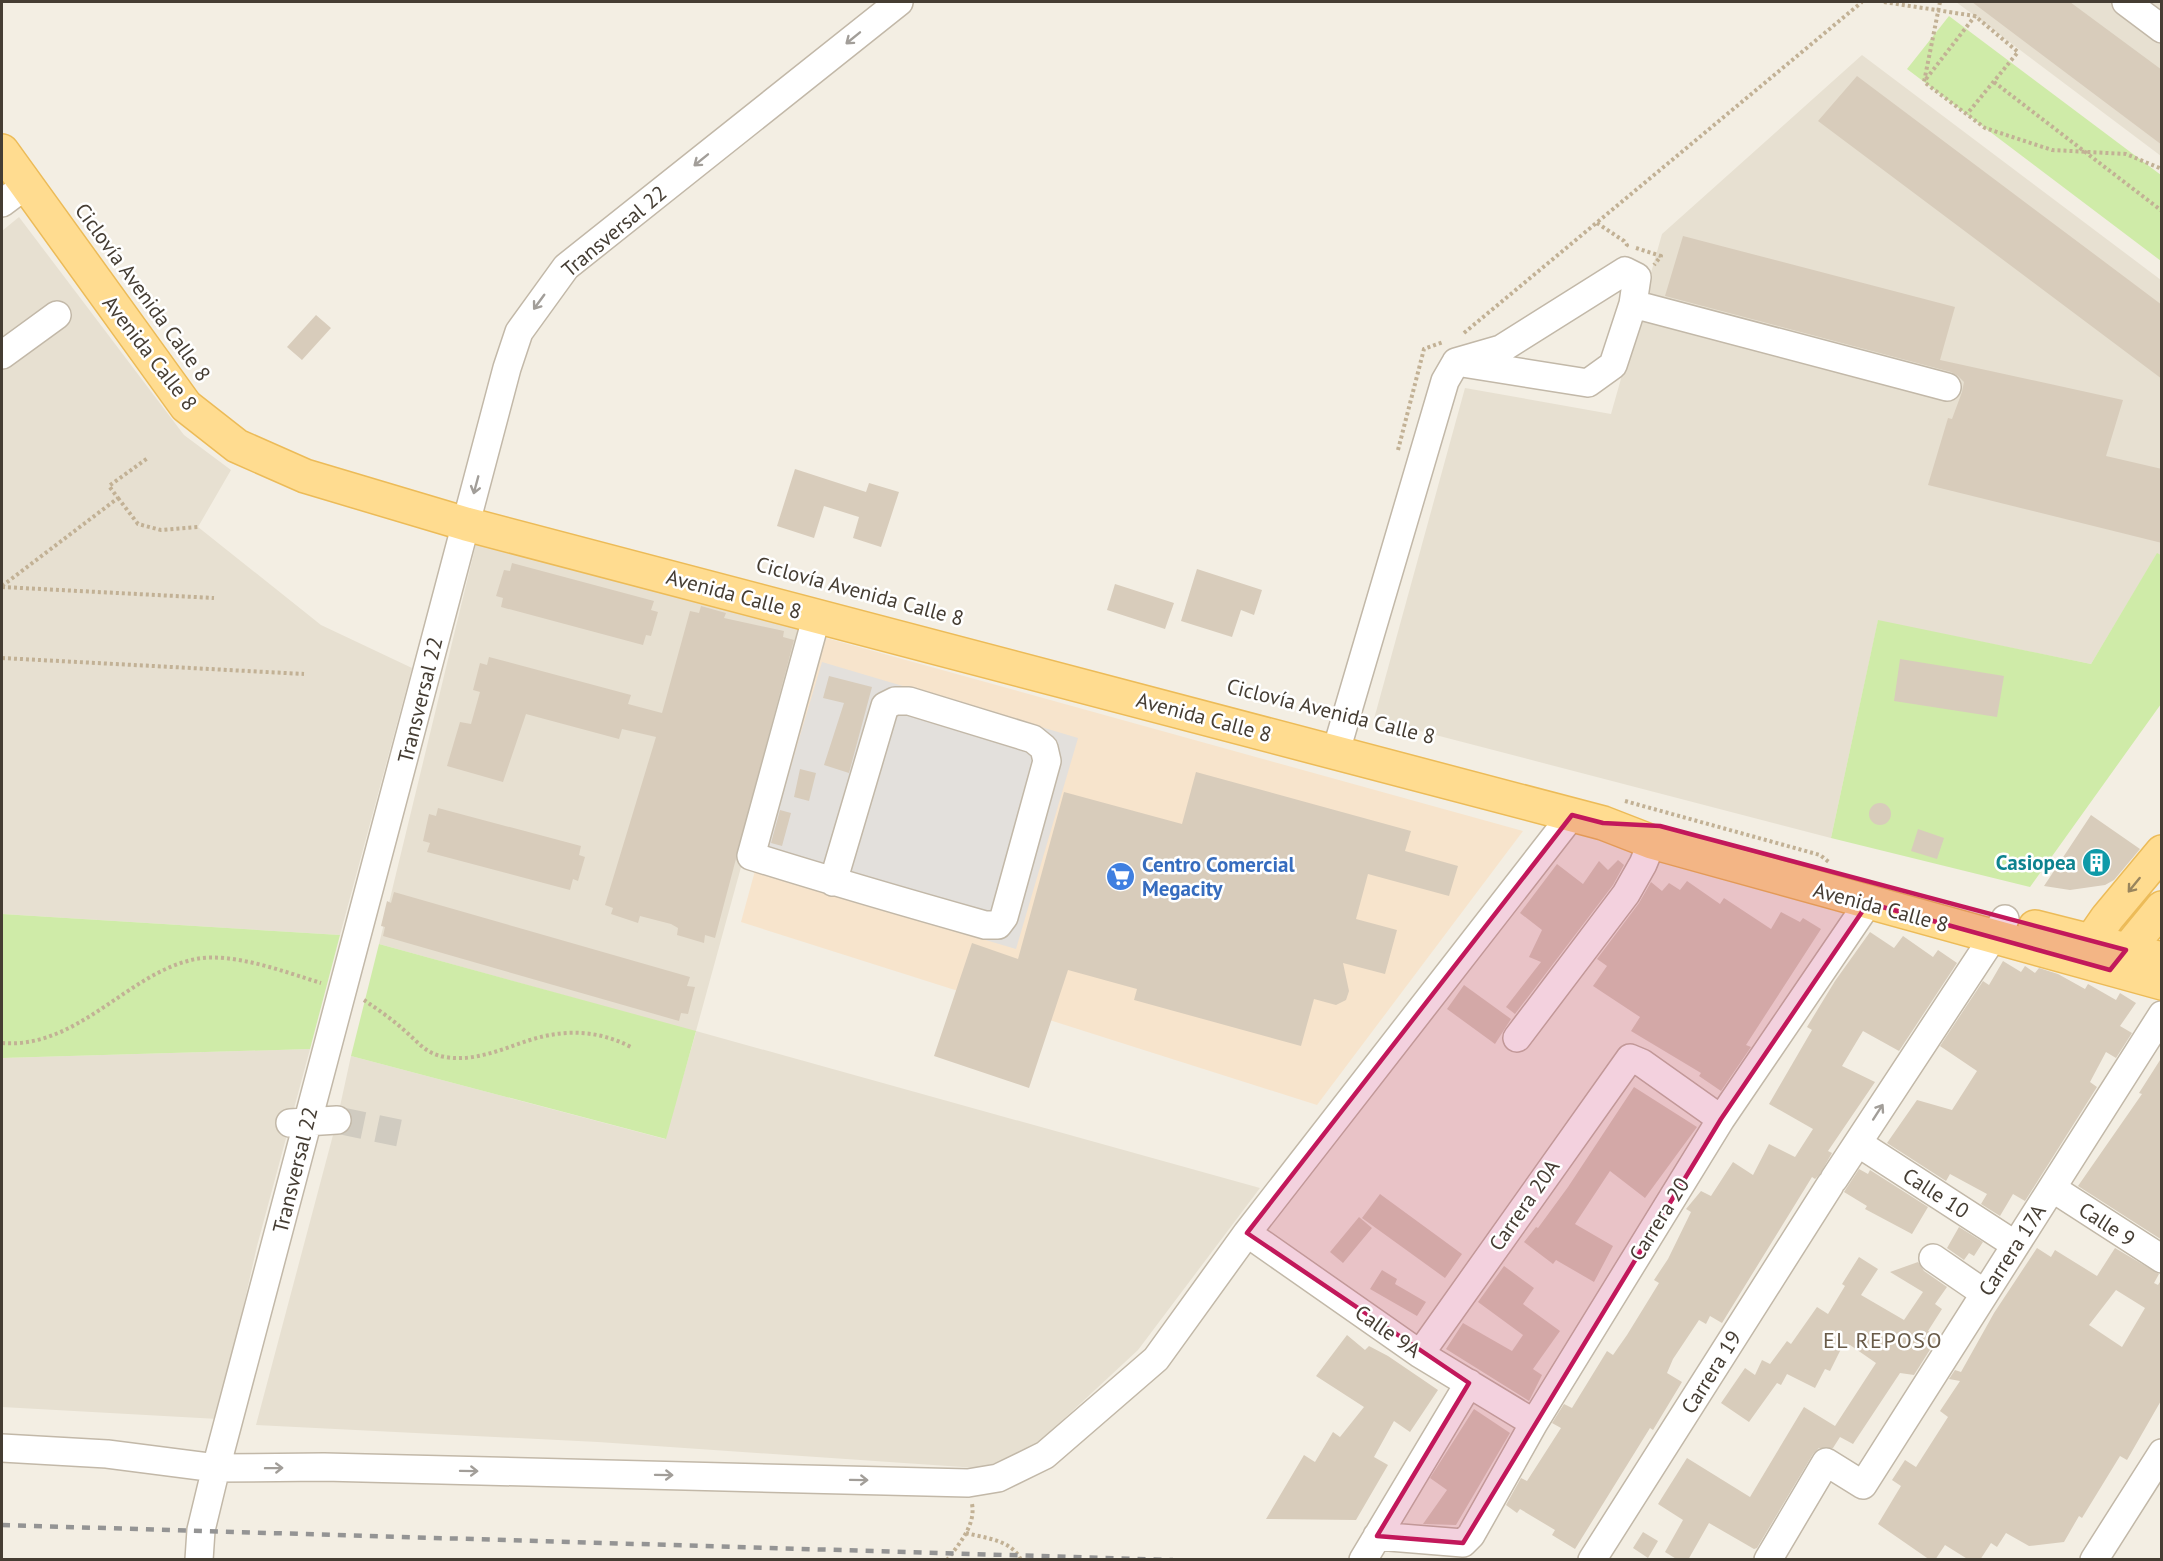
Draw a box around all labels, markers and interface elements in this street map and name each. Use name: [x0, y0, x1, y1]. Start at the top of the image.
one-way arrow: [846, 31, 861, 45]
one-way arrow: [693, 153, 709, 166]
street label: Transversal 22: [556, 179, 672, 283]
street label: Ciclovía Avenida Calle 8: [70, 198, 216, 386]
street label: Avenida Calle 8: [97, 291, 203, 415]
one-way arrow: [533, 293, 545, 309]
one-way arrow: [470, 475, 482, 494]
street label: Ciclovía Avenida Calle 8: [753, 550, 967, 632]
street label: Avenida Calle 8: [664, 563, 804, 625]
street label: Transversal 22: [391, 634, 449, 766]
street label: Ciclovía Avenida Calle 8: [1224, 672, 1438, 750]
street label: Avenida Calle 8: [1134, 686, 1274, 748]
building icon: Casiopea: [2081, 846, 2113, 878]
place label: Casiopea: [1996, 849, 2076, 876]
place label: Centro Comercial Megacity: [1142, 851, 1295, 902]
supermarket icon: Centro Comercial Megacity: [1105, 860, 1137, 892]
street label: Avenida Calle 8: [1811, 876, 1951, 938]
one-way arrow: [2128, 877, 2141, 893]
street label: Transversal 22: [266, 1104, 324, 1236]
one-way arrow: [1872, 1105, 1884, 1121]
street label: Carrera 20A: [1483, 1154, 1566, 1256]
street label: Calle 10: [1898, 1162, 1974, 1224]
street label: Carrera 20: [1623, 1172, 1695, 1266]
street label: Calle 9: [2074, 1196, 2140, 1252]
street label: Carrera 17A: [1972, 1198, 2052, 1301]
street label: Calle 9A: [1350, 1299, 1427, 1364]
street label: Carrera 19: [1675, 1325, 1747, 1419]
district label: EL REPOSO: [1823, 1326, 1943, 1354]
one-way arrow: [264, 1462, 284, 1474]
one-way arrow: [459, 1465, 479, 1476]
one-way arrow: [654, 1470, 674, 1481]
one-way arrow: [849, 1474, 869, 1486]

